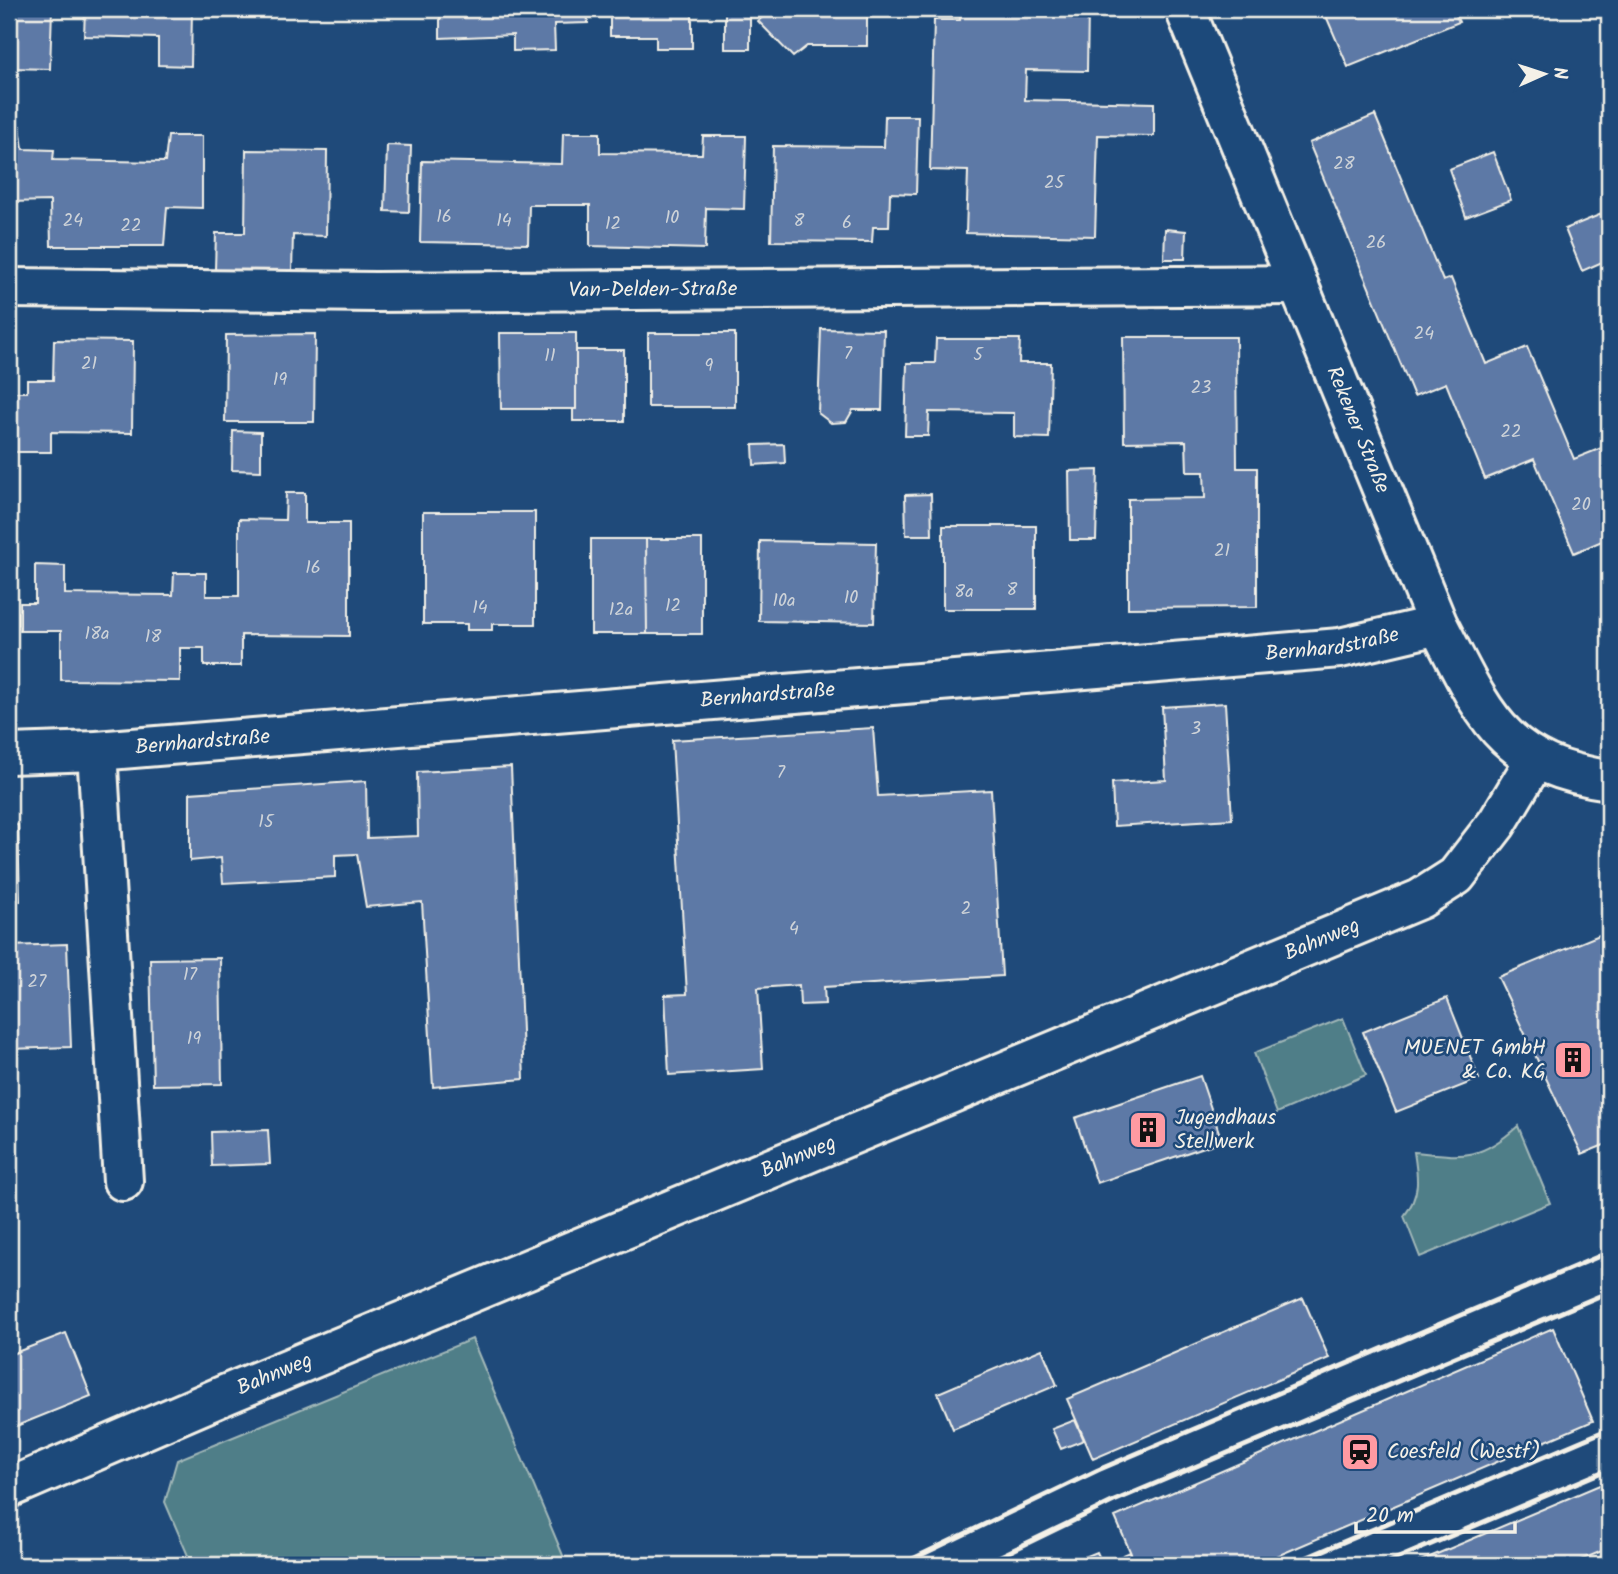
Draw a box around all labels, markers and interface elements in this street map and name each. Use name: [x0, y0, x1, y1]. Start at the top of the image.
north arrow: [1510, 38, 1580, 108]
text: N: [1544, 66, 1574, 80]
house number: 28: [1333, 150, 1355, 179]
house number: 25: [1044, 169, 1065, 198]
house number: 16: [436, 203, 452, 232]
house number: 10: [665, 204, 679, 233]
house number: 24: [63, 207, 83, 236]
house number: 14: [496, 207, 512, 236]
house number: 8: [794, 207, 805, 236]
house number: 6: [842, 209, 852, 238]
house number: 12: [605, 210, 621, 239]
house number: 22: [121, 212, 141, 241]
house number: 26: [1366, 229, 1386, 258]
street label: Van-Delden-Straße: [569, 273, 738, 307]
house number: 24: [1414, 320, 1434, 349]
house number: 7: [844, 340, 853, 369]
house number: 5: [973, 341, 984, 370]
house number: 11: [544, 342, 556, 371]
house number: 21: [81, 350, 97, 379]
house number: 9: [705, 352, 714, 381]
street label: Rekener Straße: [1317, 361, 1399, 499]
house number: 19: [273, 366, 287, 395]
house number: 23: [1191, 374, 1211, 403]
house number: 22: [1501, 418, 1521, 447]
house number: 20: [1571, 491, 1591, 520]
house number: 21: [1214, 537, 1230, 566]
house number: 16: [305, 554, 321, 583]
house number: 8: [1007, 576, 1018, 605]
house number: 8a: [954, 578, 974, 607]
house number: 10: [844, 584, 858, 613]
house number: 10a: [772, 587, 796, 616]
house number: 12: [665, 592, 681, 621]
house number: 14: [472, 594, 488, 623]
house number: 12a: [609, 596, 633, 625]
street label: Bernhardstraße: [1264, 618, 1403, 671]
house number: 18a: [85, 620, 109, 649]
house number: 18: [145, 623, 161, 652]
street label: Bernhardstraße: [699, 673, 837, 717]
house number: 3: [1191, 715, 1201, 744]
street label: Bernhardstraße: [134, 720, 272, 764]
house number: 7: [777, 759, 786, 788]
house number: 15: [258, 808, 275, 837]
house number: 2: [961, 895, 971, 924]
street label: Bahnweg: [1279, 909, 1365, 970]
house number: 4: [789, 915, 799, 944]
house number: 17: [183, 961, 198, 990]
house number: 27: [28, 968, 47, 997]
house number: 19: [187, 1025, 201, 1054]
place label: MUENET GmbH & Co. KG: [1404, 1032, 1546, 1089]
building icon: MUENET GmbH & Co. KG: [1552, 1039, 1594, 1081]
place label: Jugendhaus Stellwerk: [1175, 1102, 1276, 1159]
building icon: Jugendhaus Stellwerk: [1127, 1109, 1169, 1151]
street label: Bahnweg: [755, 1126, 841, 1187]
street label: Bahnweg: [232, 1344, 318, 1405]
station icon: Coesfeld (Westf): [1339, 1431, 1381, 1473]
place label: Coesfeld (Westf): [1387, 1436, 1541, 1469]
scale bar: [1356, 1490, 1515, 1534]
text: 20 m: [1366, 1500, 1414, 1533]

